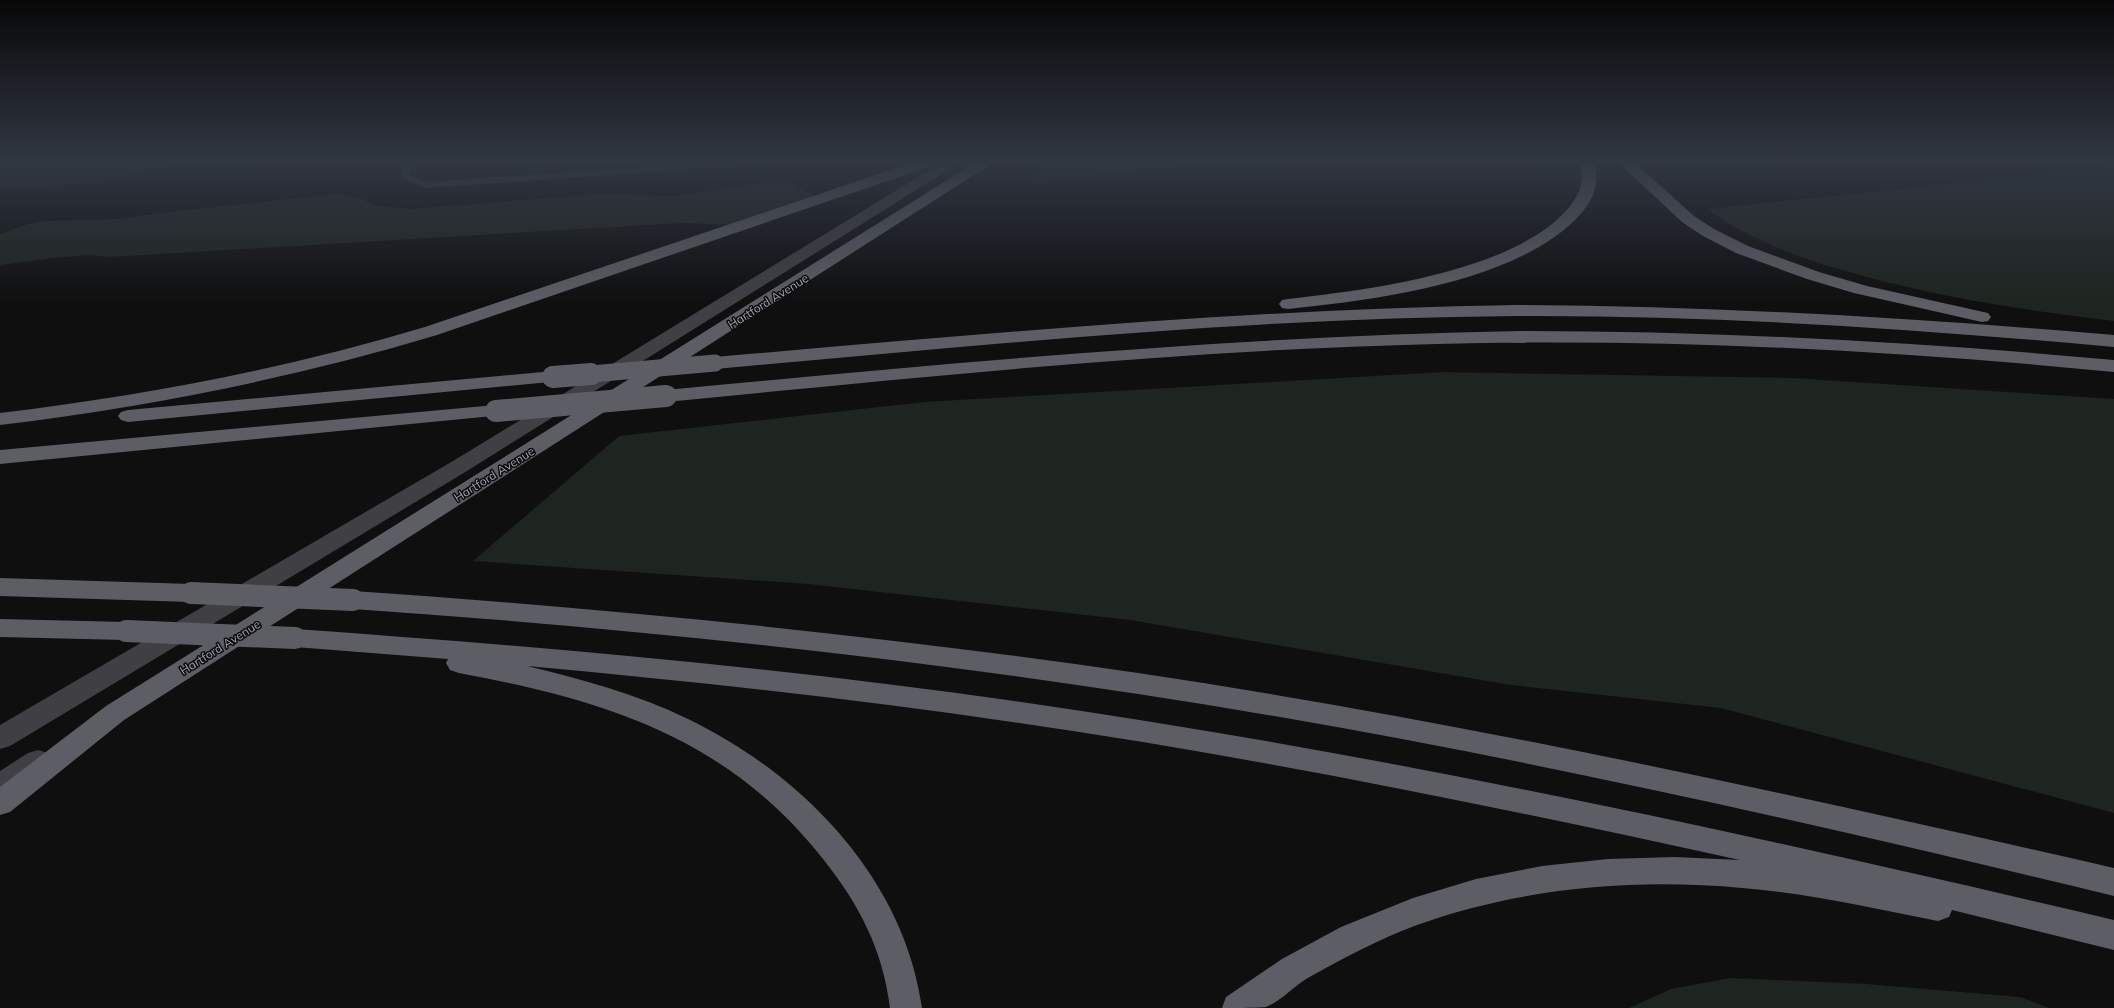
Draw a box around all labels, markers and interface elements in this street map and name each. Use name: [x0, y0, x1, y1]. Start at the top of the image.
street label: Hartford Avenue: [725, 270, 811, 332]
street label: Hartford Avenue: [451, 443, 537, 505]
street label: Hartford Avenue: [177, 616, 263, 678]

